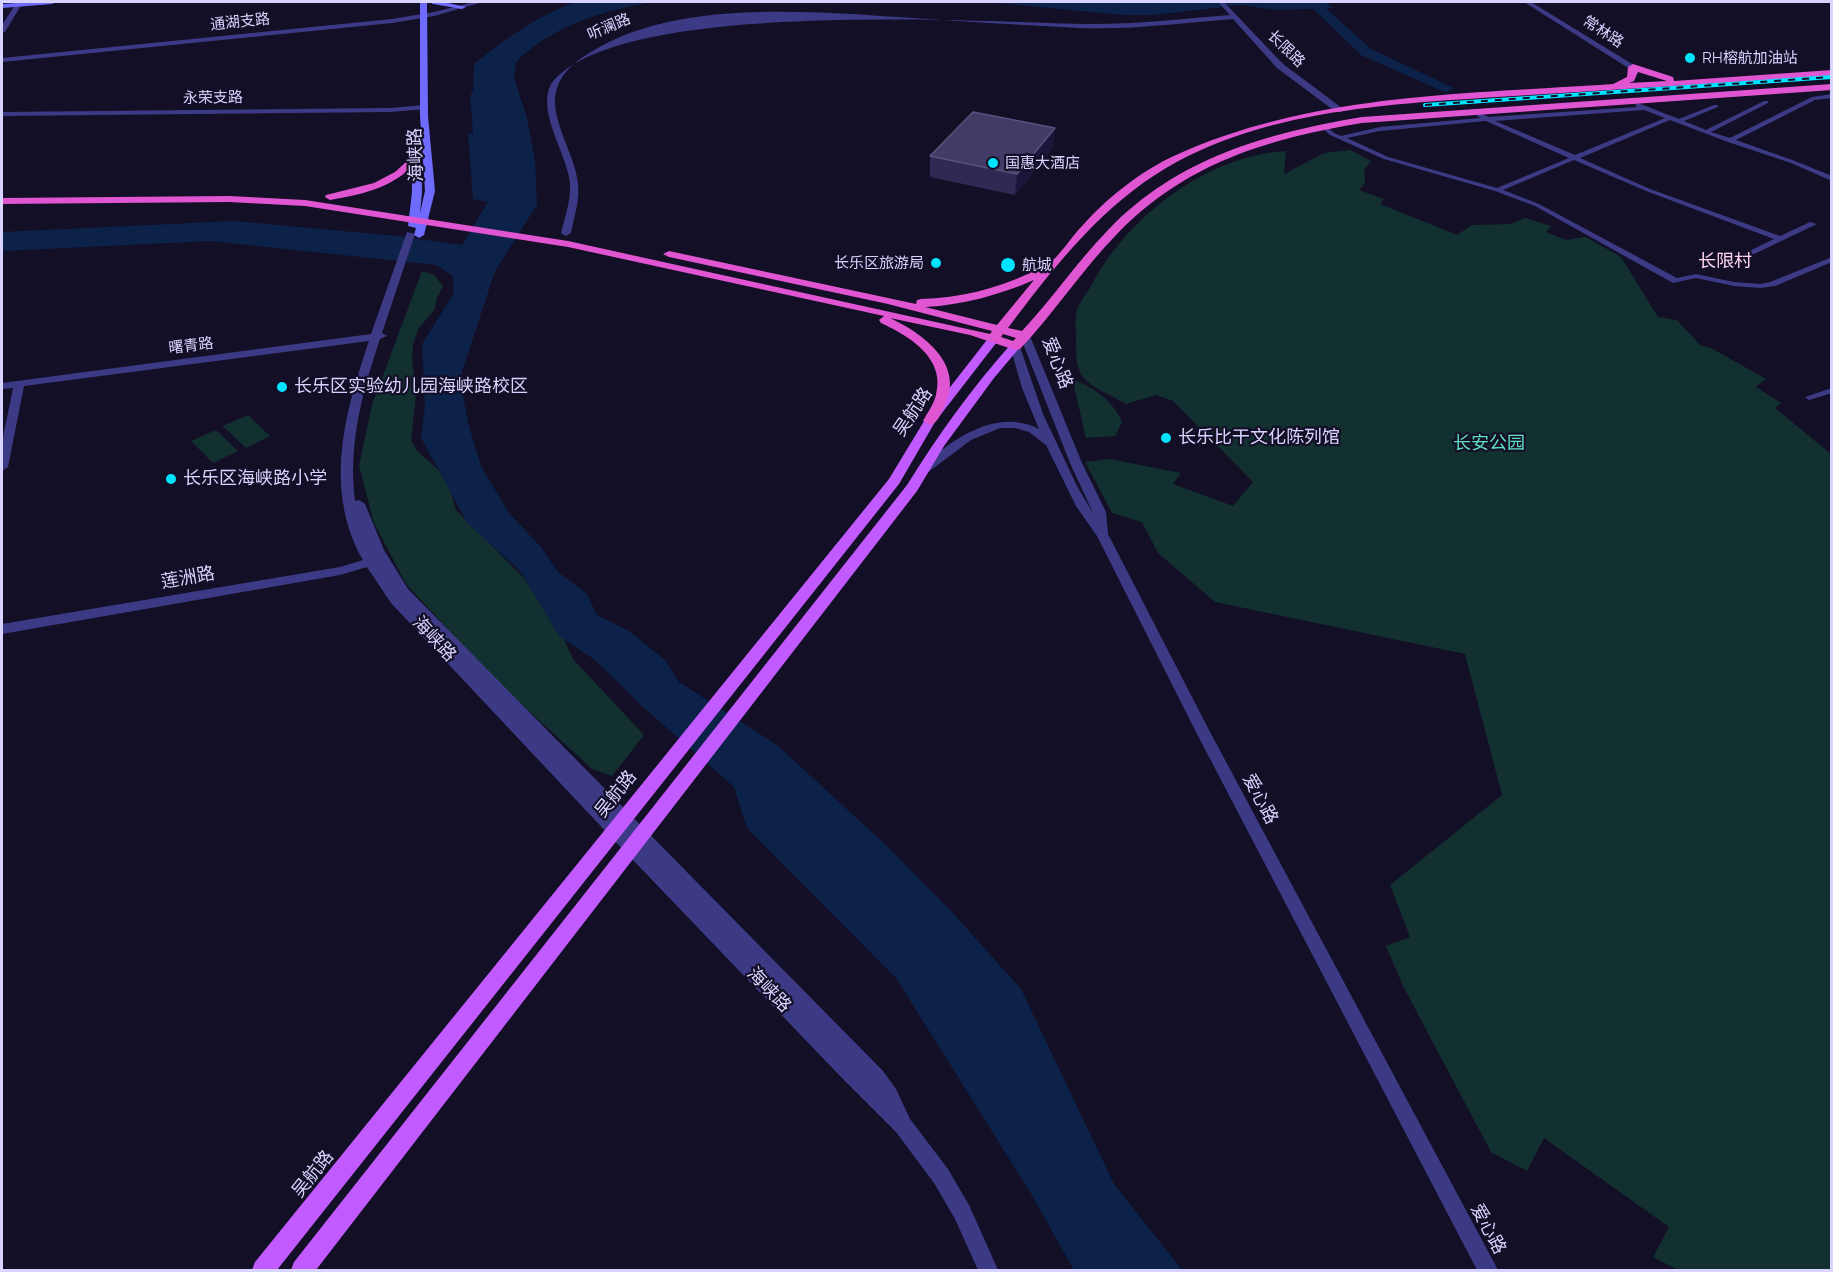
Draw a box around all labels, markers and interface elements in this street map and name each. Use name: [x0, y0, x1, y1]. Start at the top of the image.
street label: 通湖支路: [209, 10, 271, 34]
street label: 听澜路: [585, 10, 633, 44]
street label: 常林路: [1579, 12, 1627, 52]
street label: 长限路: [1264, 27, 1308, 71]
place label: RH榕航加油站: [1702, 49, 1798, 67]
marker: RH榕航加油站: [1683, 51, 1697, 65]
street label: 永荣支路: [183, 88, 243, 108]
street label: 海峡路: [404, 128, 428, 182]
place label: 国惠大酒店: [1005, 154, 1080, 172]
marker: 国惠大酒店: [986, 156, 1000, 170]
district label: 长限村: [1698, 251, 1752, 273]
place label: 长乐区旅游局: [834, 254, 924, 272]
marker: 长乐区旅游局: [929, 256, 943, 270]
marker: 航城: [999, 256, 1017, 274]
place label: 航城: [1022, 256, 1052, 274]
street label: 曙青路: [168, 334, 214, 358]
street label: 爱心路: [1037, 334, 1077, 392]
place label: 长乐区实验幼儿园海峡路校区: [294, 376, 528, 398]
marker: 长乐区实验幼儿园海峡路校区: [275, 380, 289, 394]
street label: 吴航路: [889, 384, 937, 440]
place label: 长乐比干文化陈列馆: [1178, 427, 1340, 449]
marker: 长乐比干文化陈列馆: [1159, 431, 1173, 445]
park label: 长安公园: [1453, 433, 1525, 455]
place label: 长乐区海峡路小学: [183, 468, 327, 490]
marker: 长乐区海峡路小学: [164, 472, 178, 486]
street label: 莲洲路: [160, 563, 216, 593]
street label: 海峡路: [408, 612, 460, 666]
street label: 吴航路: [591, 766, 641, 822]
street label: 爱心路: [1238, 770, 1282, 828]
street label: 海峡路: [742, 963, 796, 1017]
street label: 吴航路: [288, 1146, 338, 1202]
street label: 爱心路: [1466, 1200, 1510, 1258]

